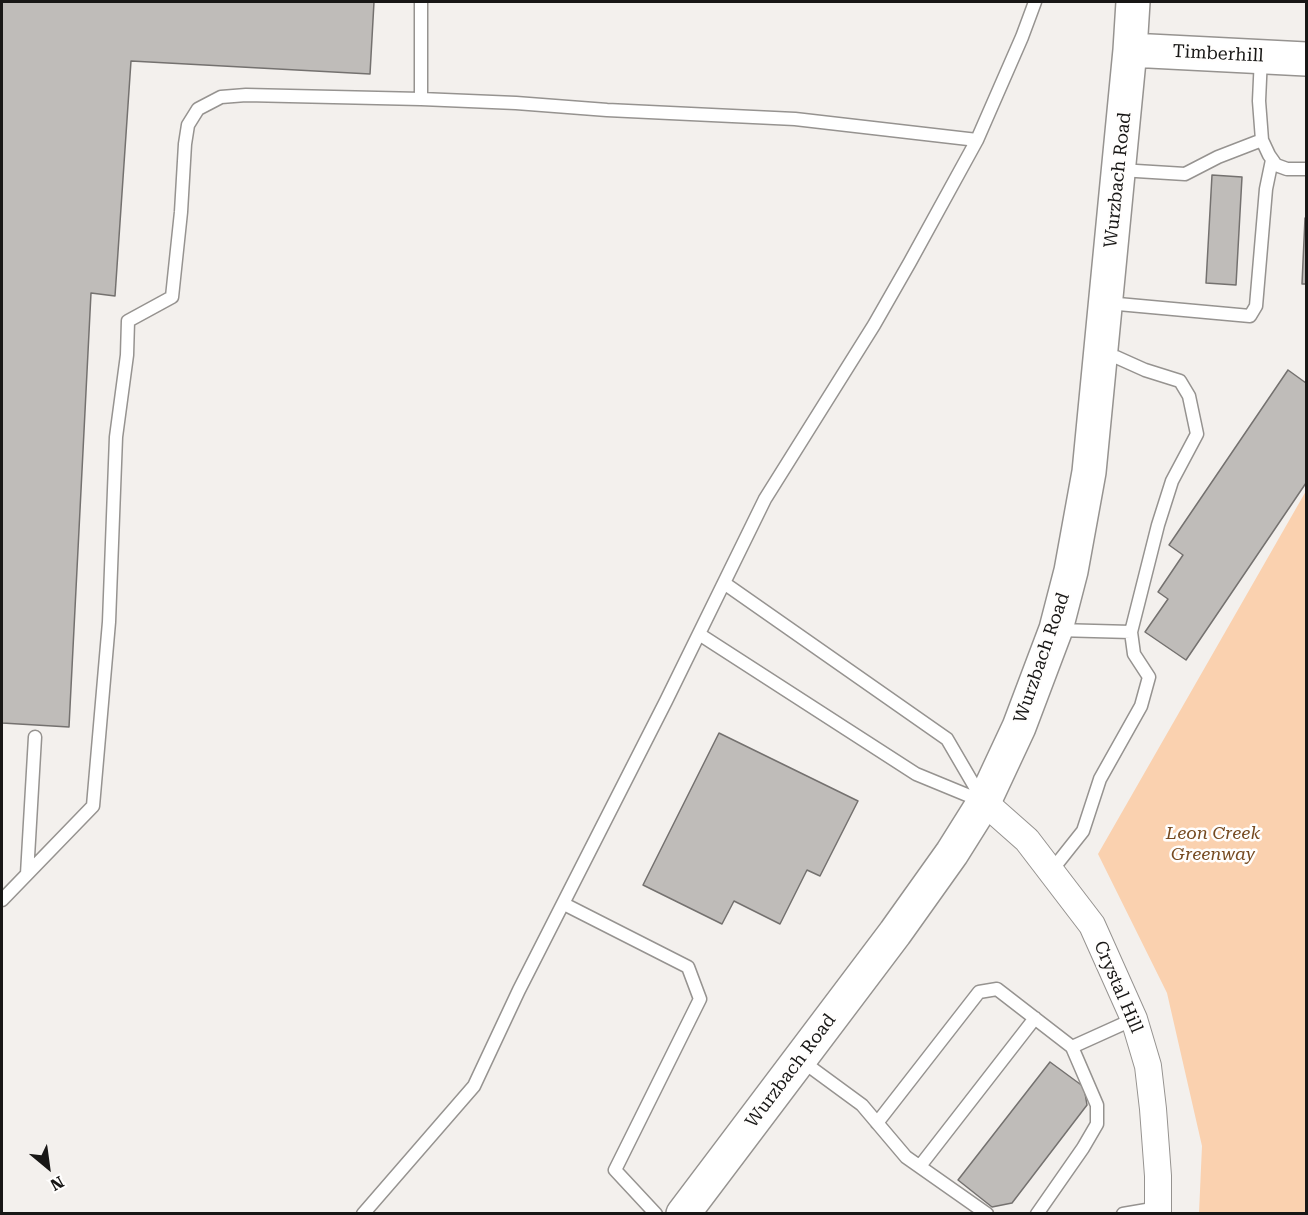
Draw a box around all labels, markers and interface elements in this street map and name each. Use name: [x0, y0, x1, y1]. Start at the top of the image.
street label: Timberhill: [1172, 41, 1264, 67]
street label: Wurzbach Road: [1100, 111, 1136, 249]
street label: Wurzbach Road: [1010, 590, 1074, 726]
park label: Leon Creek Greenway: [1166, 823, 1260, 866]
street label: Crystal Hill: [1089, 938, 1147, 1036]
street label: Wurzbach Road: [741, 1010, 841, 1132]
north arrow: [18, 1137, 78, 1197]
text: N: [47, 1172, 67, 1194]

